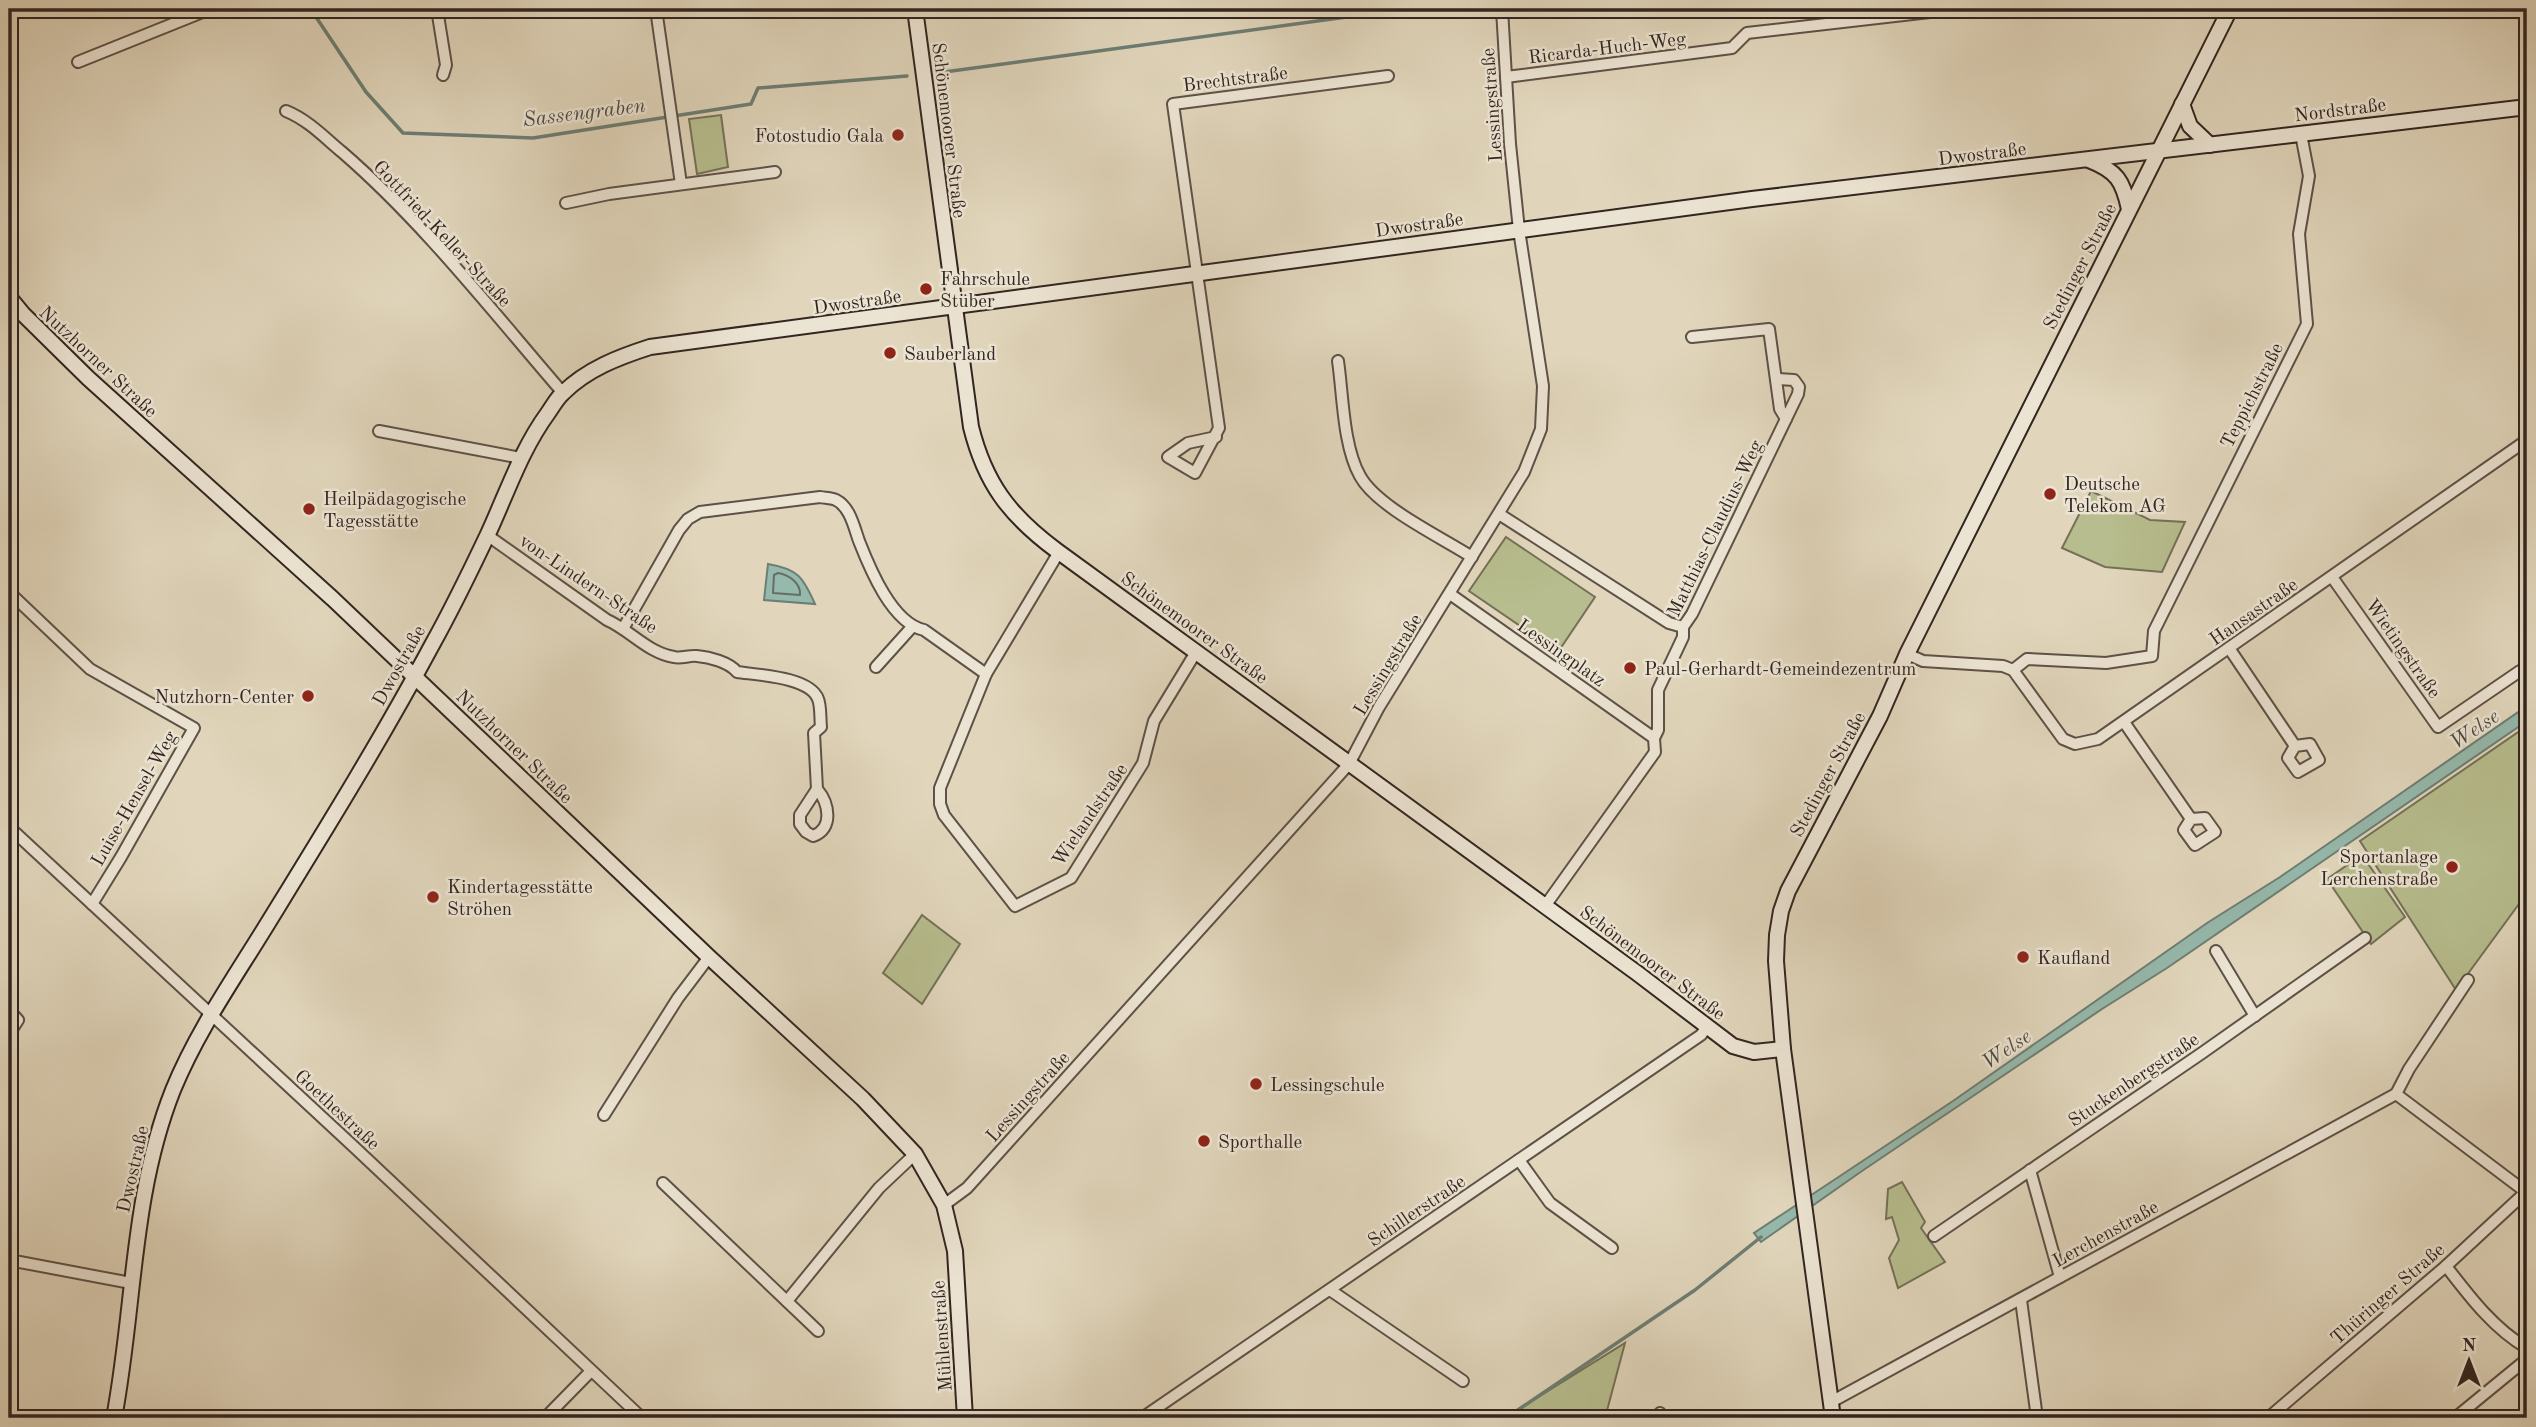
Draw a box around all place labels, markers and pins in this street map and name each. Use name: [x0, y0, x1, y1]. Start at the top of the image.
marker: Fotostudio Gala: [890, 127, 906, 143]
place label: Fotostudio Gala: [755, 128, 885, 147]
place label: Fahrschule Stüber: [940, 271, 1030, 312]
marker: Fahrschule Stüber: [918, 281, 934, 297]
marker: Sauberland: [882, 345, 898, 361]
place label: Sauberland: [904, 346, 996, 365]
place label: Deutsche Telekom AG: [2064, 476, 2166, 517]
marker: Deutsche Telekom AG: [2042, 486, 2058, 502]
place label: Heilpädagogische Tagesstätte: [323, 491, 466, 532]
marker: Heilpädagogische Tagesstätte: [301, 501, 317, 517]
marker: Paul-Gerhardt-Gemeindezentrum: [1622, 660, 1638, 676]
place label: Paul-Gerhardt-Gemeindezentrum: [1644, 661, 1916, 680]
marker: Nutzhorn-Center: [300, 688, 316, 704]
place label: Nutzhorn-Center: [154, 689, 294, 708]
place label: Sportanlage Lerchenstraße: [2320, 849, 2438, 890]
marker: Sportanlage Lerchenstraße: [2444, 859, 2460, 875]
place label: Kindertagesstätte Ströhen: [447, 879, 593, 920]
marker: Kindertagesstätte Ströhen: [425, 889, 441, 905]
marker: Kaufland: [2015, 949, 2031, 965]
place label: Kaufland: [2037, 950, 2111, 969]
marker: Lessingschule: [1248, 1076, 1264, 1092]
place label: Lessingschule: [1270, 1077, 1385, 1096]
marker: Sporthalle: [1196, 1133, 1212, 1149]
place label: Sporthalle: [1218, 1134, 1302, 1153]

